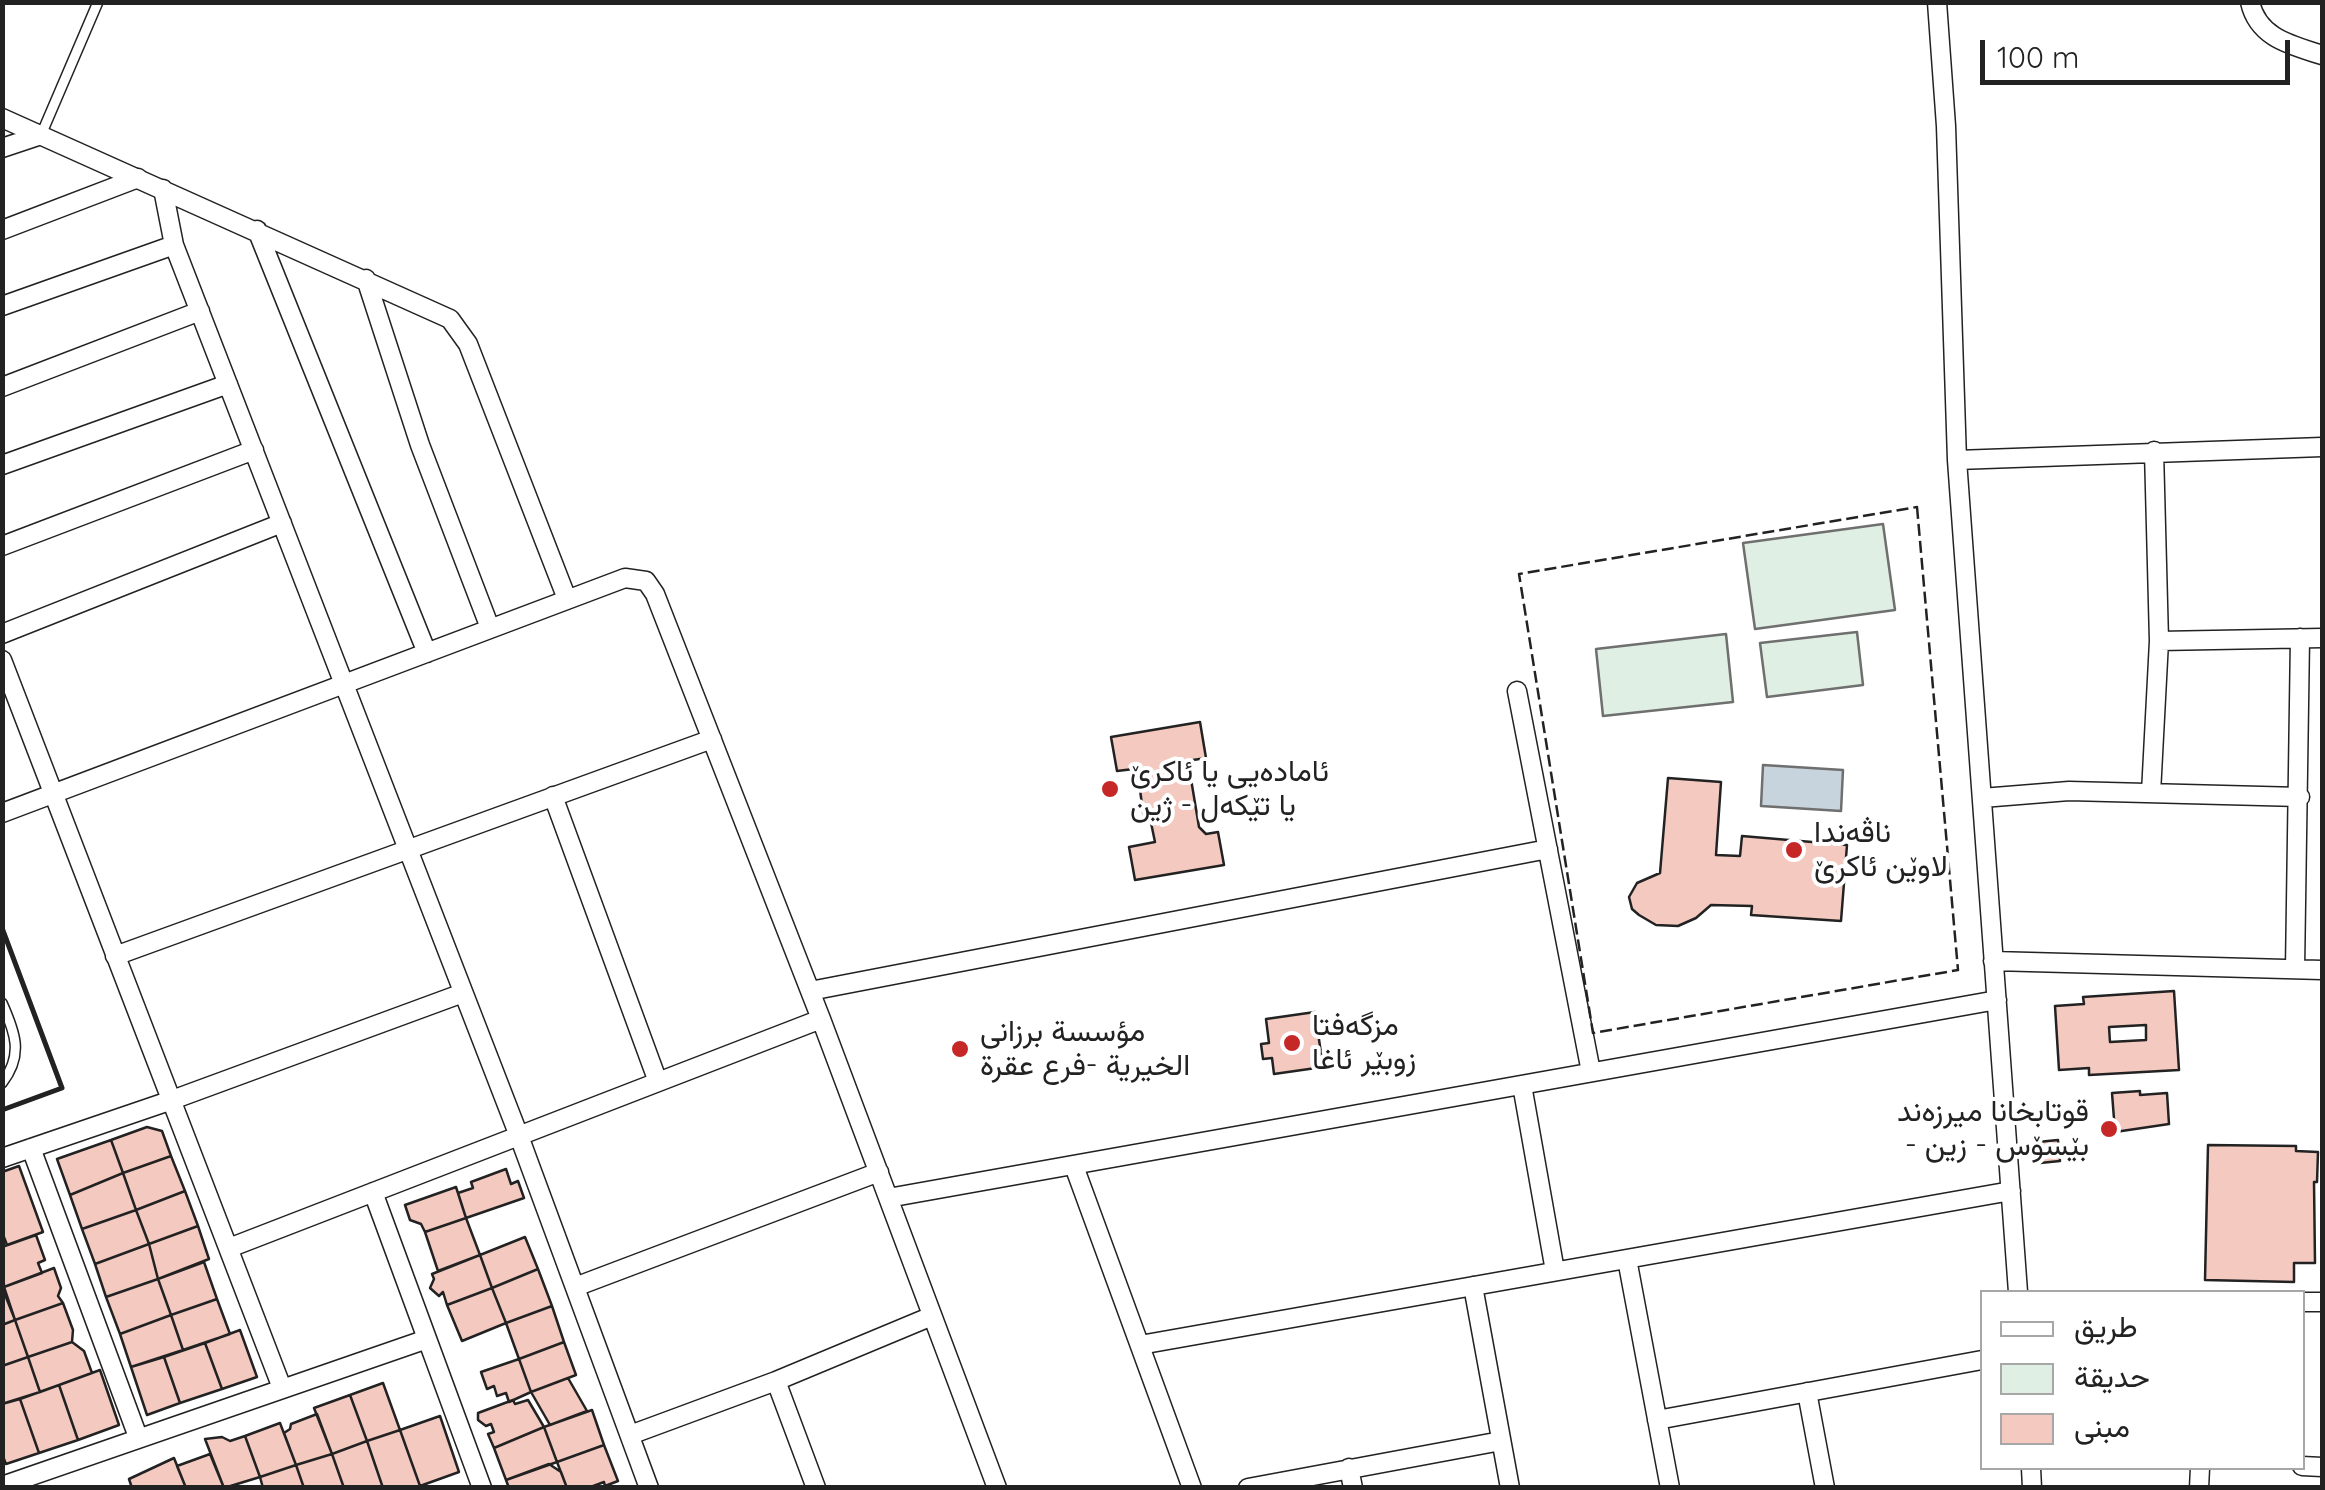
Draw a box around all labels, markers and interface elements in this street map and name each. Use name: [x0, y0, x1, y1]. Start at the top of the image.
scale bar: [1985, 20, 2295, 82]
text: 100 m: [1997, 38, 2079, 76]
place label: ئامادەیی یا ئاکرێ یا تێکەل - ژین: [1130, 754, 1329, 824]
marker: ئامادەیی یا ئاکرێ یا تێکەل - ژین: [1099, 778, 1121, 800]
place label: ناڤەندا لاوێن ئاکرێ: [1814, 815, 1948, 886]
marker: ناڤەندا لاوێن ئاکرێ: [1783, 839, 1805, 861]
place label: مزگەفتا زوبێر ئاغا: [1312, 1008, 1416, 1078]
place label: مؤسسة برزانى الخيرية -فرع عقرة: [980, 1014, 1190, 1084]
marker: مزگەفتا زوبێر ئاغا: [1281, 1032, 1303, 1054]
marker: مؤسسة برزانى الخيرية -فرع عقرة: [949, 1038, 971, 1060]
place label: قوتابخانا میرزەند - بێسۆس - زین: [1897, 1094, 2089, 1164]
marker: قوتابخانا میرزەند - بێسۆس - زین: [2098, 1118, 2120, 1140]
legend: [1980, 1290, 2305, 1470]
text: طريق: [2074, 1307, 2138, 1345]
text: حديقة: [2074, 1357, 2150, 1395]
text: مبنى: [2074, 1407, 2130, 1445]

